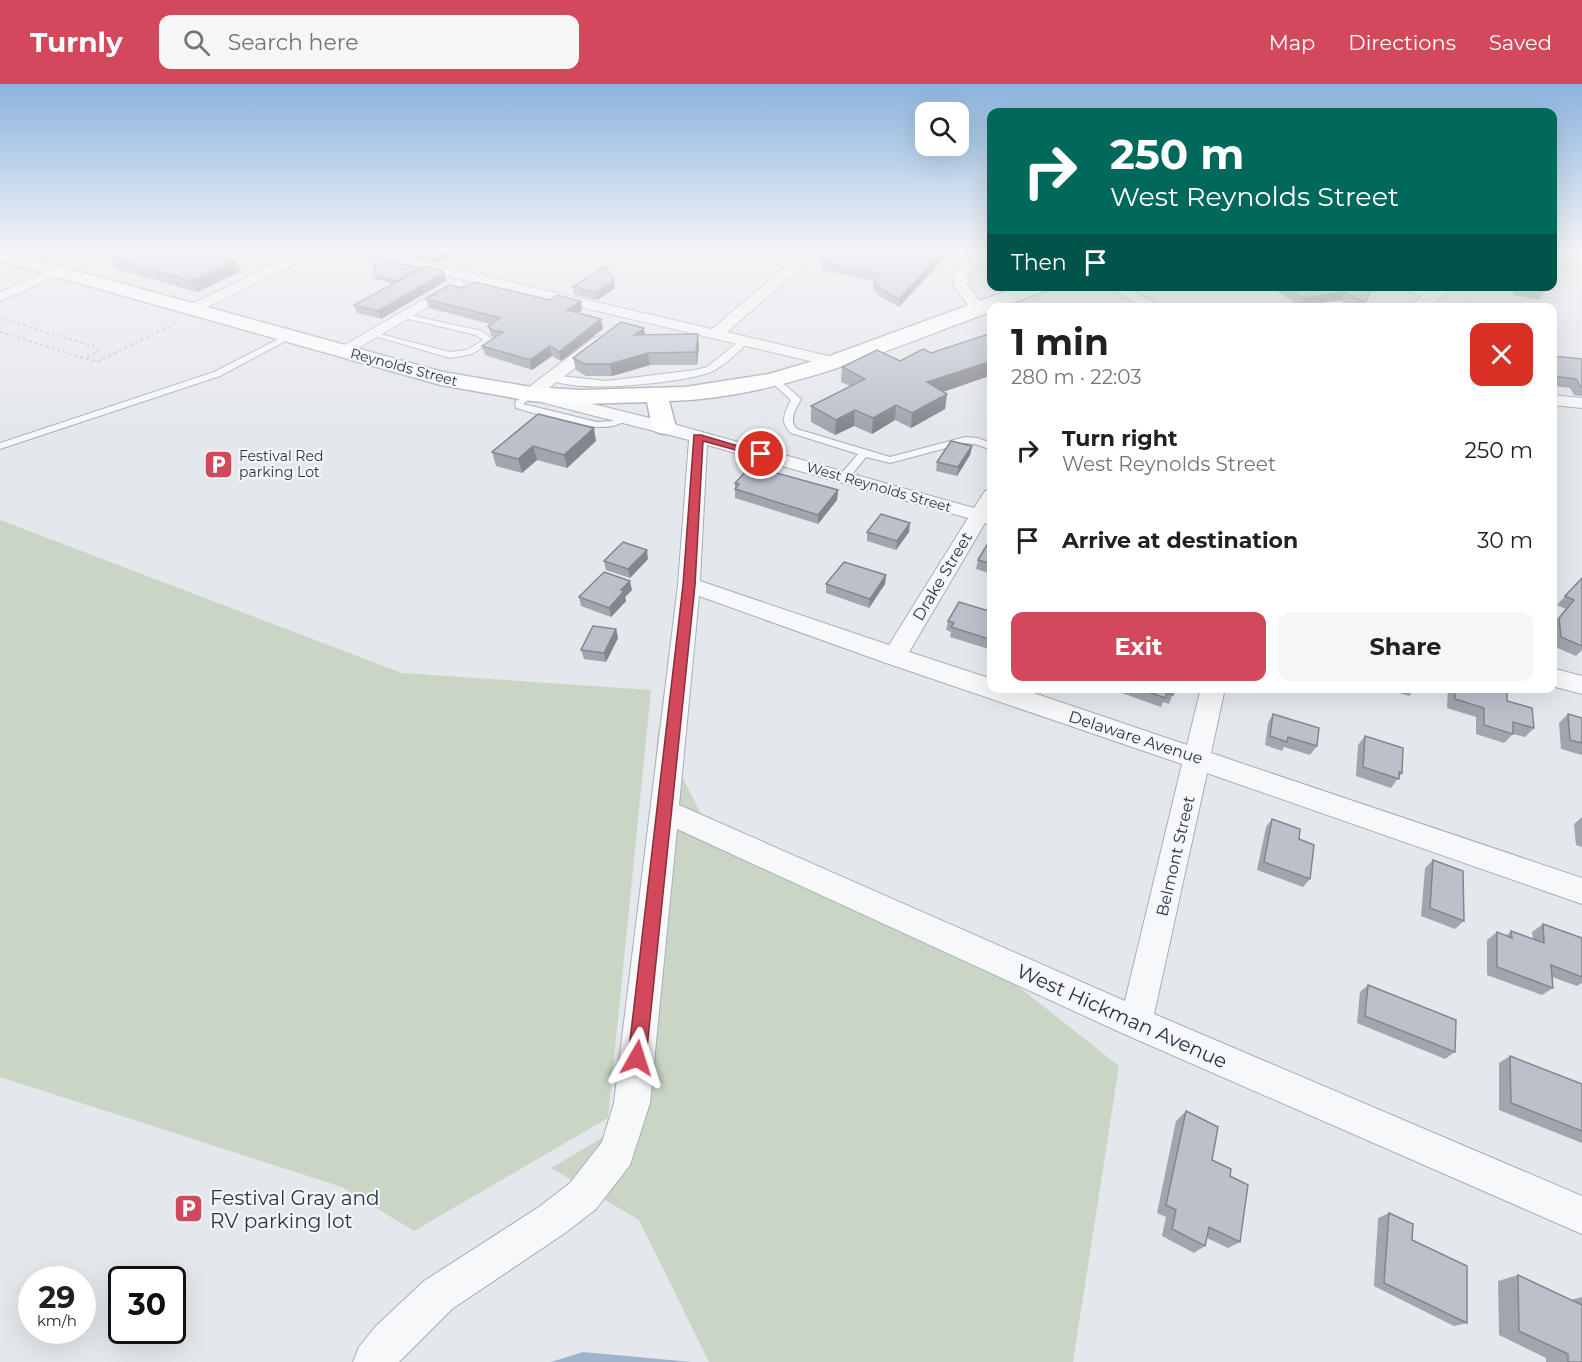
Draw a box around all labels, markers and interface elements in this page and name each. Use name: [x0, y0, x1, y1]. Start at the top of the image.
search box: [159, 15, 579, 69]
text: Turnly: [30, 25, 123, 59]
icon: search: [180, 26, 213, 59]
text: Search here: [228, 29, 359, 56]
text: Map: [1269, 30, 1315, 55]
text: Directions: [1348, 30, 1456, 55]
text: Saved: [1489, 30, 1552, 55]
map controls: [915, 102, 969, 156]
button: search: [915, 102, 969, 156]
text: 250 m: [1110, 128, 1244, 180]
icon: right: [1011, 132, 1089, 210]
text: West Reynolds Street: [1110, 180, 1399, 213]
icon: arrive: [1079, 246, 1112, 279]
text: Then: [1011, 249, 1067, 276]
text: 1 min: [1011, 320, 1109, 364]
button: close: [1470, 323, 1533, 386]
street label: Reynolds Street: [348, 344, 460, 390]
text: 280 m · 22:03: [1011, 365, 1142, 389]
text: Turn right: [1062, 425, 1177, 452]
pin: [735, 428, 786, 479]
icon: right: [1011, 434, 1044, 467]
icon: arrive: [744, 437, 777, 470]
text: 250 m: [1464, 437, 1533, 464]
place label: Festival Red parking Lot: [239, 447, 323, 481]
parking icon: Festival Red parking Lot: [202, 448, 234, 480]
text: West Reynolds Street: [1062, 452, 1276, 476]
street label: West Reynolds Street: [805, 458, 954, 516]
icon: arrive: [1011, 524, 1044, 557]
text: Arrive at destination: [1062, 527, 1298, 554]
text: 30 m: [1477, 527, 1533, 554]
street label: Drake Street: [909, 528, 977, 624]
button: Exit: [1011, 612, 1266, 681]
button: Share: [1278, 612, 1533, 681]
street label: Delaware Avenue: [1066, 707, 1205, 768]
street label: Belmont Street: [1152, 794, 1199, 918]
street label: West Hickman Avenue: [1013, 959, 1231, 1073]
position arrow: [605, 1026, 669, 1090]
place label: Festival Gray and RV parking lot: [210, 1186, 380, 1233]
parking icon: Festival Gray and RV parking lot: [173, 1193, 205, 1225]
speed limit sign: 30: [108, 1266, 186, 1344]
text: 29: [39, 1279, 75, 1316]
text: km/h: [37, 1311, 77, 1330]

